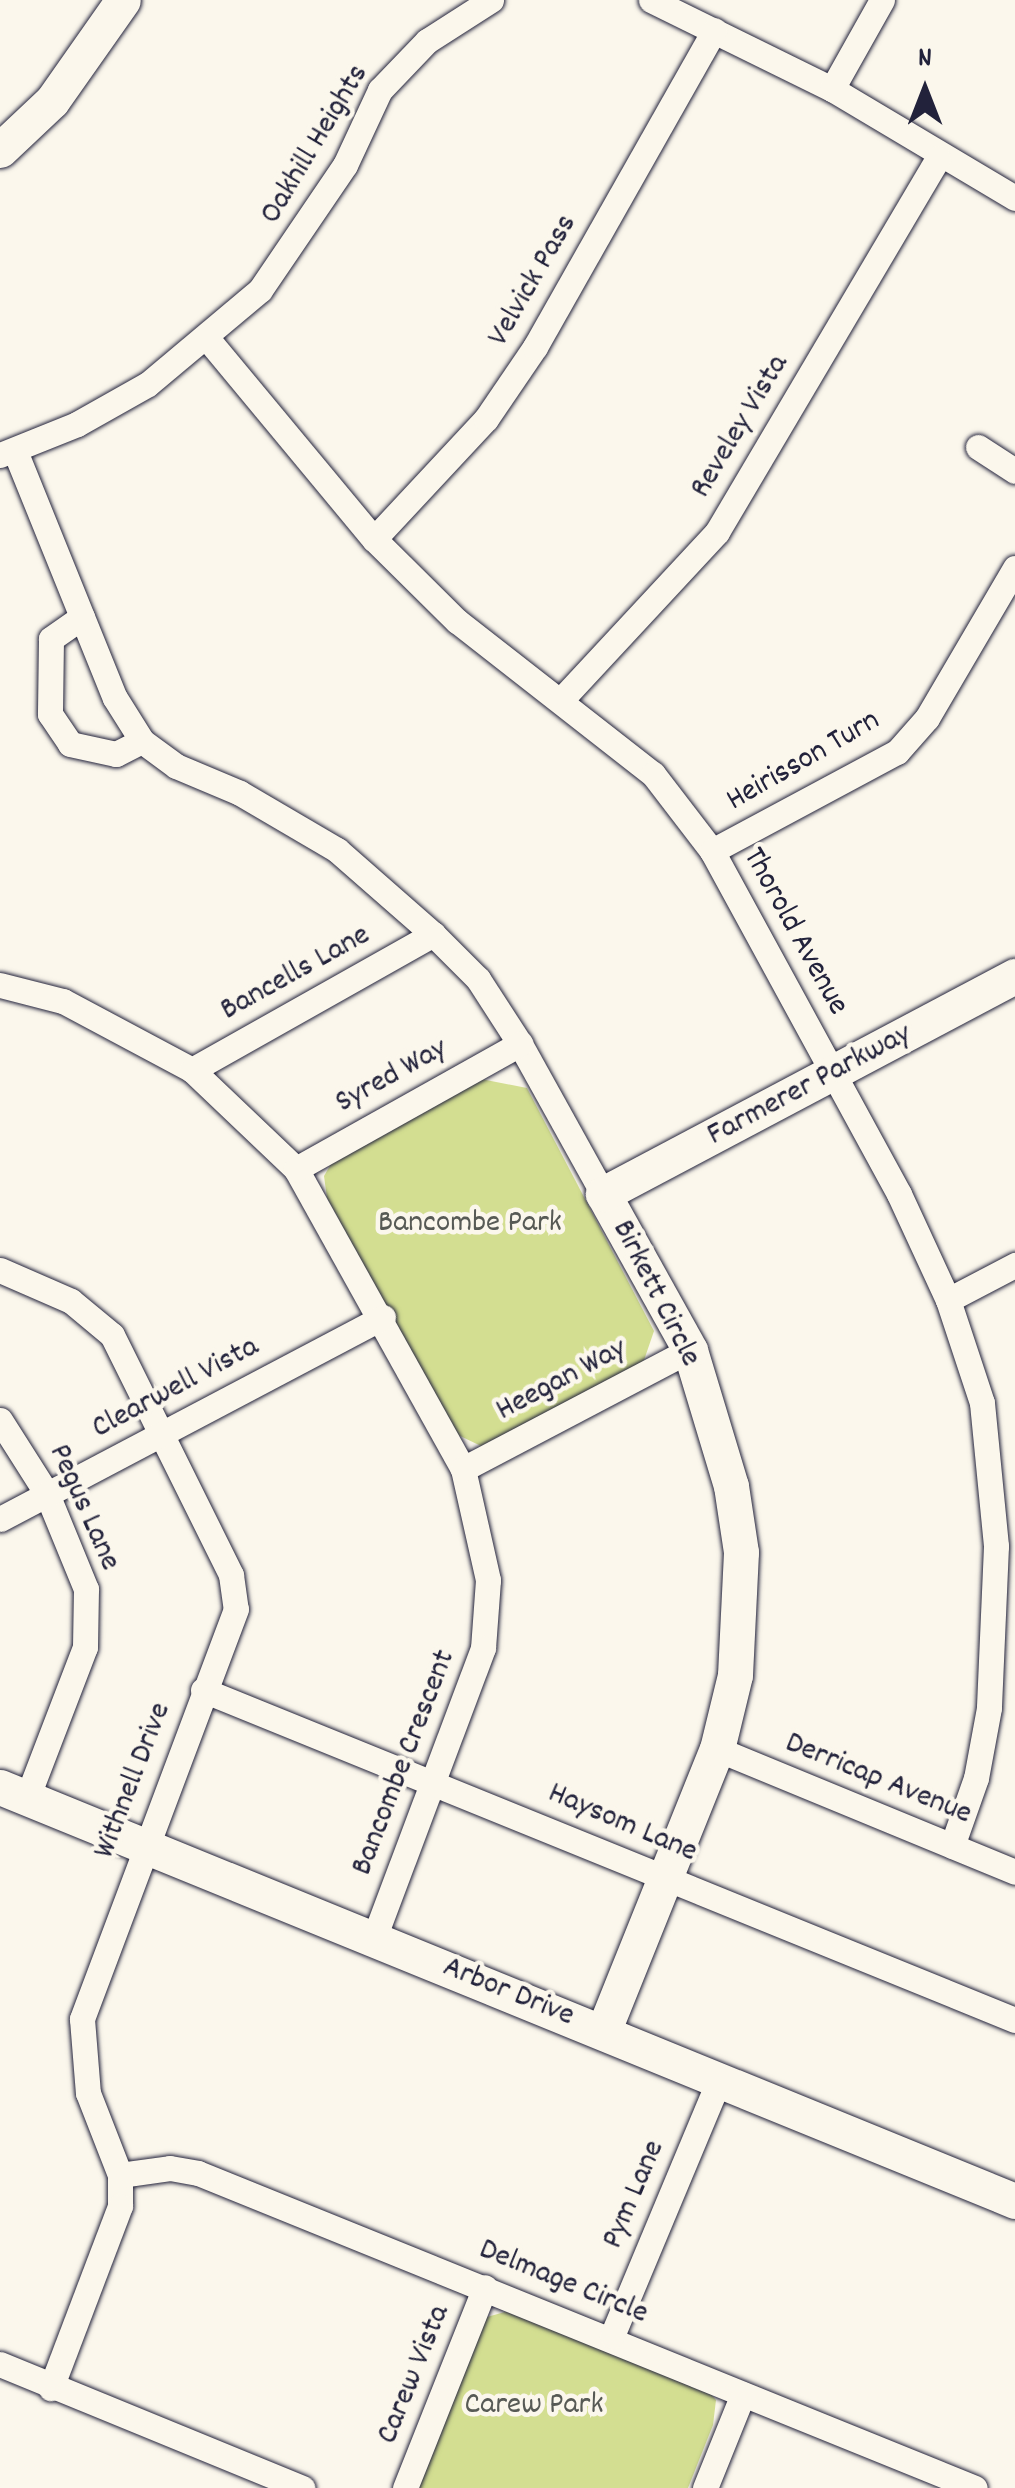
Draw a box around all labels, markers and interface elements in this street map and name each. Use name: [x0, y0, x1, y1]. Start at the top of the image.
north arrow: [875, 40, 975, 140]
text: N: [918, 40, 932, 80]
street label: Oakhill Heights: [253, 58, 379, 232]
street label: Velvick Pass: [481, 208, 587, 354]
street label: Reveley Vista: [683, 348, 799, 506]
street label: Heirisson Turn: [721, 703, 887, 821]
street label: Thorold Avenue: [732, 842, 856, 1022]
street label: Bancells Lane: [215, 917, 377, 1031]
street label: Farmerer Parkway: [701, 1016, 919, 1156]
street label: Syred Way: [329, 1031, 455, 1123]
park label: Bancombe Park: [378, 1205, 562, 1243]
street label: Birkett Circle: [602, 1214, 708, 1374]
street label: Clearwell Vista: [86, 1329, 266, 1449]
street label: Heegan Way: [490, 1331, 634, 1431]
street label: Pegus Lane: [38, 1439, 128, 1577]
street label: Bancombe Crescent: [344, 1645, 466, 1881]
street label: Withnell Drive: [87, 1698, 181, 1864]
street label: Derricap Avenue: [779, 1725, 977, 1835]
street label: Haysom Lane: [542, 1775, 702, 1873]
street label: Arbor Drive: [437, 1949, 579, 2037]
street label: Pym Lane: [595, 2135, 675, 2255]
street label: Delmage Circle: [473, 2232, 653, 2334]
street label: Carew Vista: [370, 2300, 460, 2450]
park label: Carew Park: [464, 2387, 604, 2425]

